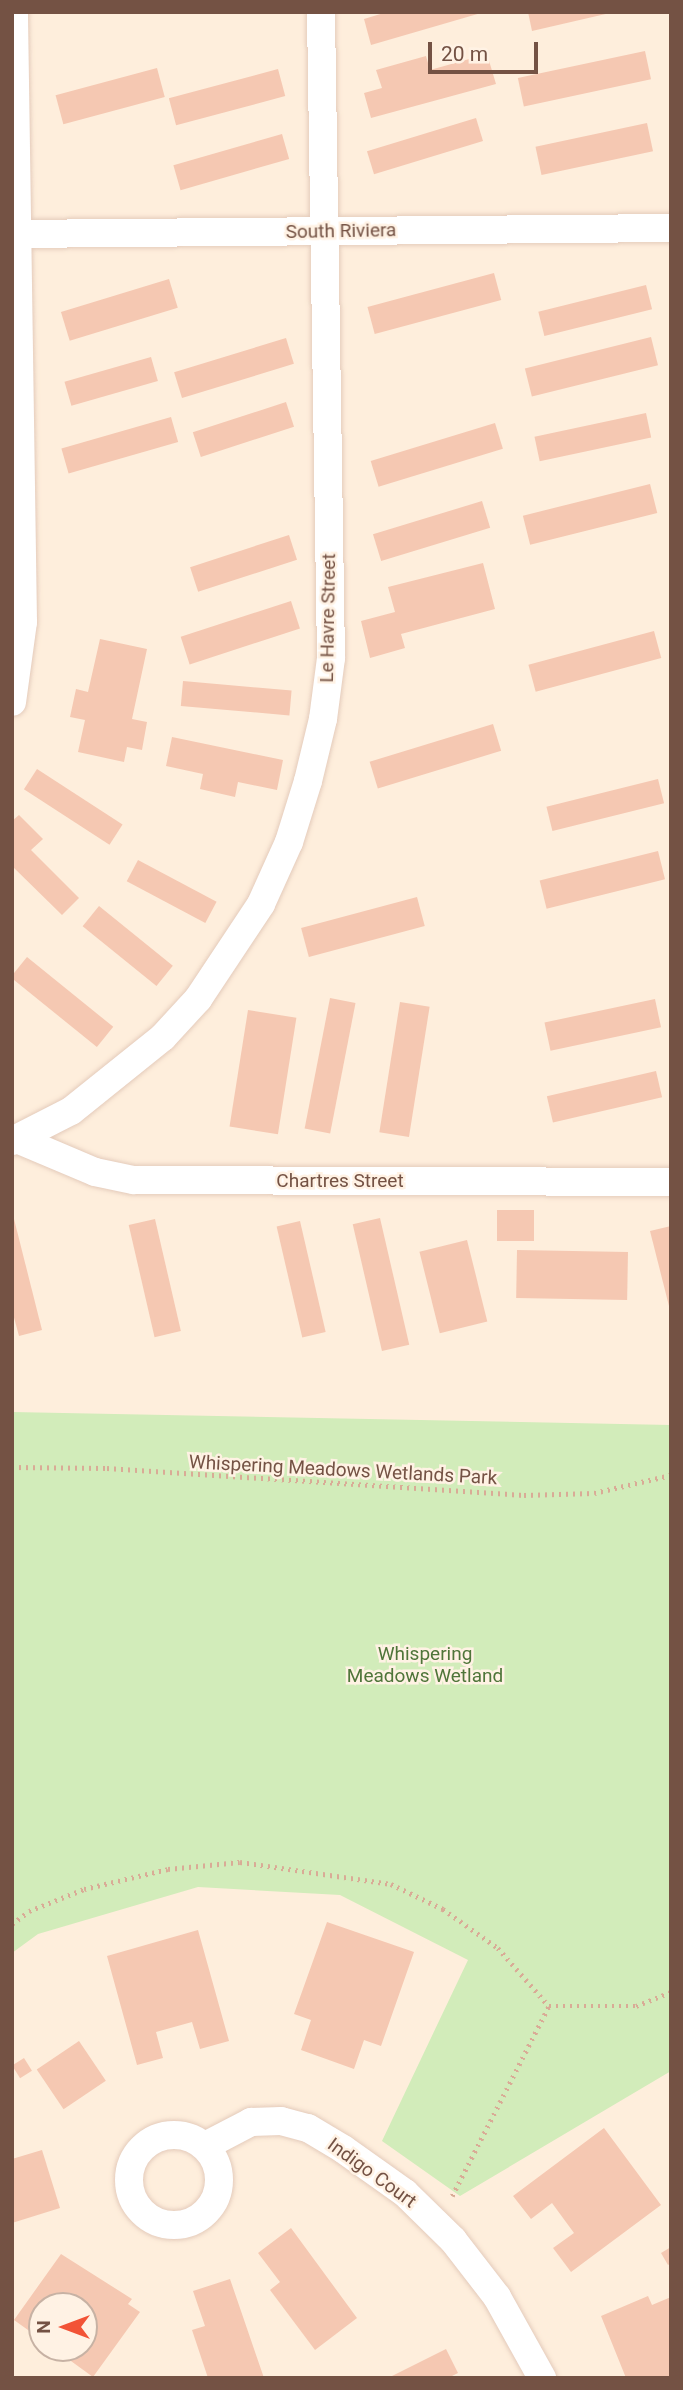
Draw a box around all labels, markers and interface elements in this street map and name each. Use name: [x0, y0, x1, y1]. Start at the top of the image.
scale bar: [431, 28, 541, 72]
text: 20 m: [441, 42, 488, 66]
street label: South Riviera: [286, 219, 396, 243]
street label: Le Havre Street: [315, 553, 341, 683]
street label: Chartres Street: [276, 1170, 404, 1192]
street label: Whispering Meadows Wetlands Park: [188, 1451, 498, 1489]
park label: Whispering Meadows Wetland: [347, 1643, 503, 1687]
street label: Indigo Court: [323, 2133, 421, 2213]
north arrow: [28, 2292, 98, 2362]
text: N: [32, 2320, 55, 2334]

